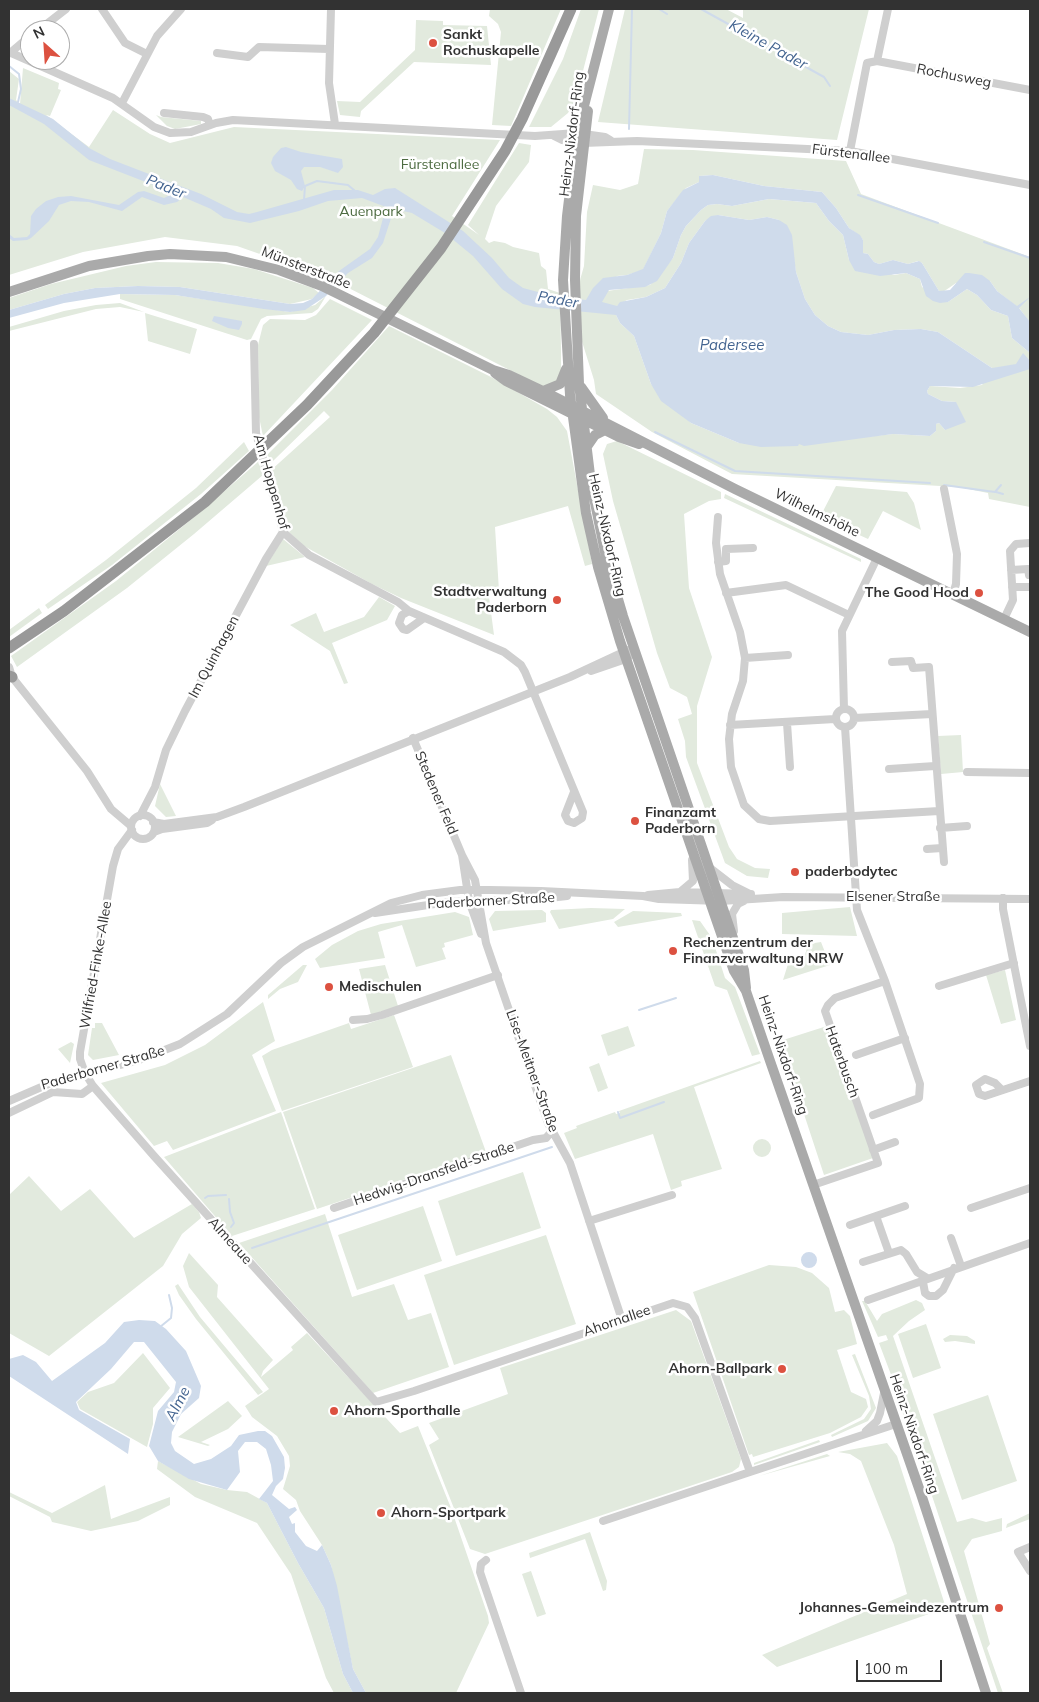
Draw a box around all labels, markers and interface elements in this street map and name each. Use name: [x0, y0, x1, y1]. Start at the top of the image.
water label: Kleine Pader: [726, 16, 810, 74]
north arrow: [20, 20, 70, 70]
text: N: [30, 22, 48, 43]
place label: Sankt Rochuskapelle: [443, 27, 539, 59]
marker: Sankt Rochuskapelle: [427, 37, 439, 49]
street label: Rochusweg: [915, 61, 993, 91]
street label: Heinz-Nixdorf-Ring: [556, 71, 588, 197]
street label: Fürstenallee: [811, 141, 891, 167]
park label: Fürstenallee: [401, 157, 479, 173]
water label: Pader: [144, 171, 188, 203]
park label: Auenpark: [339, 204, 403, 220]
street label: Münsterstraße: [259, 243, 353, 293]
water label: Pader: [536, 288, 580, 312]
water label: Padersee: [700, 336, 764, 354]
street label: Am Hoppenhof: [249, 432, 293, 532]
street label: Heinz-Nixdorf-Ring: [585, 472, 629, 598]
street label: Wilhelmshöhe: [772, 485, 862, 541]
place label: Stadtverwaltung Paderborn: [434, 584, 547, 616]
place label: The Good Hood: [865, 585, 969, 601]
marker: The Good Hood: [973, 587, 985, 599]
marker: Stadtverwaltung Paderborn: [551, 594, 563, 606]
street label: Im Quinhagen: [185, 613, 243, 701]
street label: Stedener Feld: [411, 749, 461, 837]
place label: Finanzamt Paderborn: [645, 805, 716, 838]
marker: Finanzamt Paderborn: [629, 815, 641, 827]
place label: paderbodytec: [805, 864, 898, 880]
marker: paderbodytec: [789, 866, 801, 878]
street label: Paderborner Straße: [427, 889, 555, 913]
street label: Elsener Straße: [846, 889, 940, 905]
street label: Wilfried-Finke-Allee: [76, 900, 116, 1030]
place label: Rechenzentrum der Finanzverwaltung NRW: [683, 935, 844, 968]
marker: Rechenzentrum der Finanzverwaltung NRW: [667, 945, 679, 957]
place label: Medischulen: [339, 979, 422, 995]
marker: Medischulen: [323, 981, 335, 993]
street label: Heinz-Nixdorf-Ring: [755, 993, 811, 1117]
street label: Lise-Meitner-Straße: [502, 1007, 562, 1135]
street label: Haterbusch: [821, 1024, 863, 1100]
street label: Paderborner Straße: [39, 1042, 167, 1094]
street label: Hedwig-Dransfeld-Straße: [351, 1139, 517, 1209]
street label: Almeaue: [204, 1214, 256, 1268]
street label: Ahornallee: [581, 1302, 653, 1340]
place label: Ahorn-Ballpark: [668, 1361, 772, 1377]
marker: Ahorn-Ballpark: [776, 1363, 788, 1375]
street label: Heinz-Nixdorf-Ring: [886, 1372, 942, 1496]
water label: Alme: [162, 1384, 194, 1424]
place label: Ahorn-Sporthalle: [344, 1403, 460, 1419]
marker: Ahorn-Sporthalle: [328, 1405, 340, 1417]
place label: Ahorn-Sportpark: [391, 1505, 506, 1521]
marker: Ahorn-Sportpark: [375, 1507, 387, 1519]
place label: Johannes-Gemeindezentrum: [799, 1600, 989, 1616]
marker: Johannes-Gemeindezentrum: [993, 1602, 1005, 1614]
scale bar: [859, 1650, 945, 1682]
text: 100 m: [864, 1659, 908, 1678]

